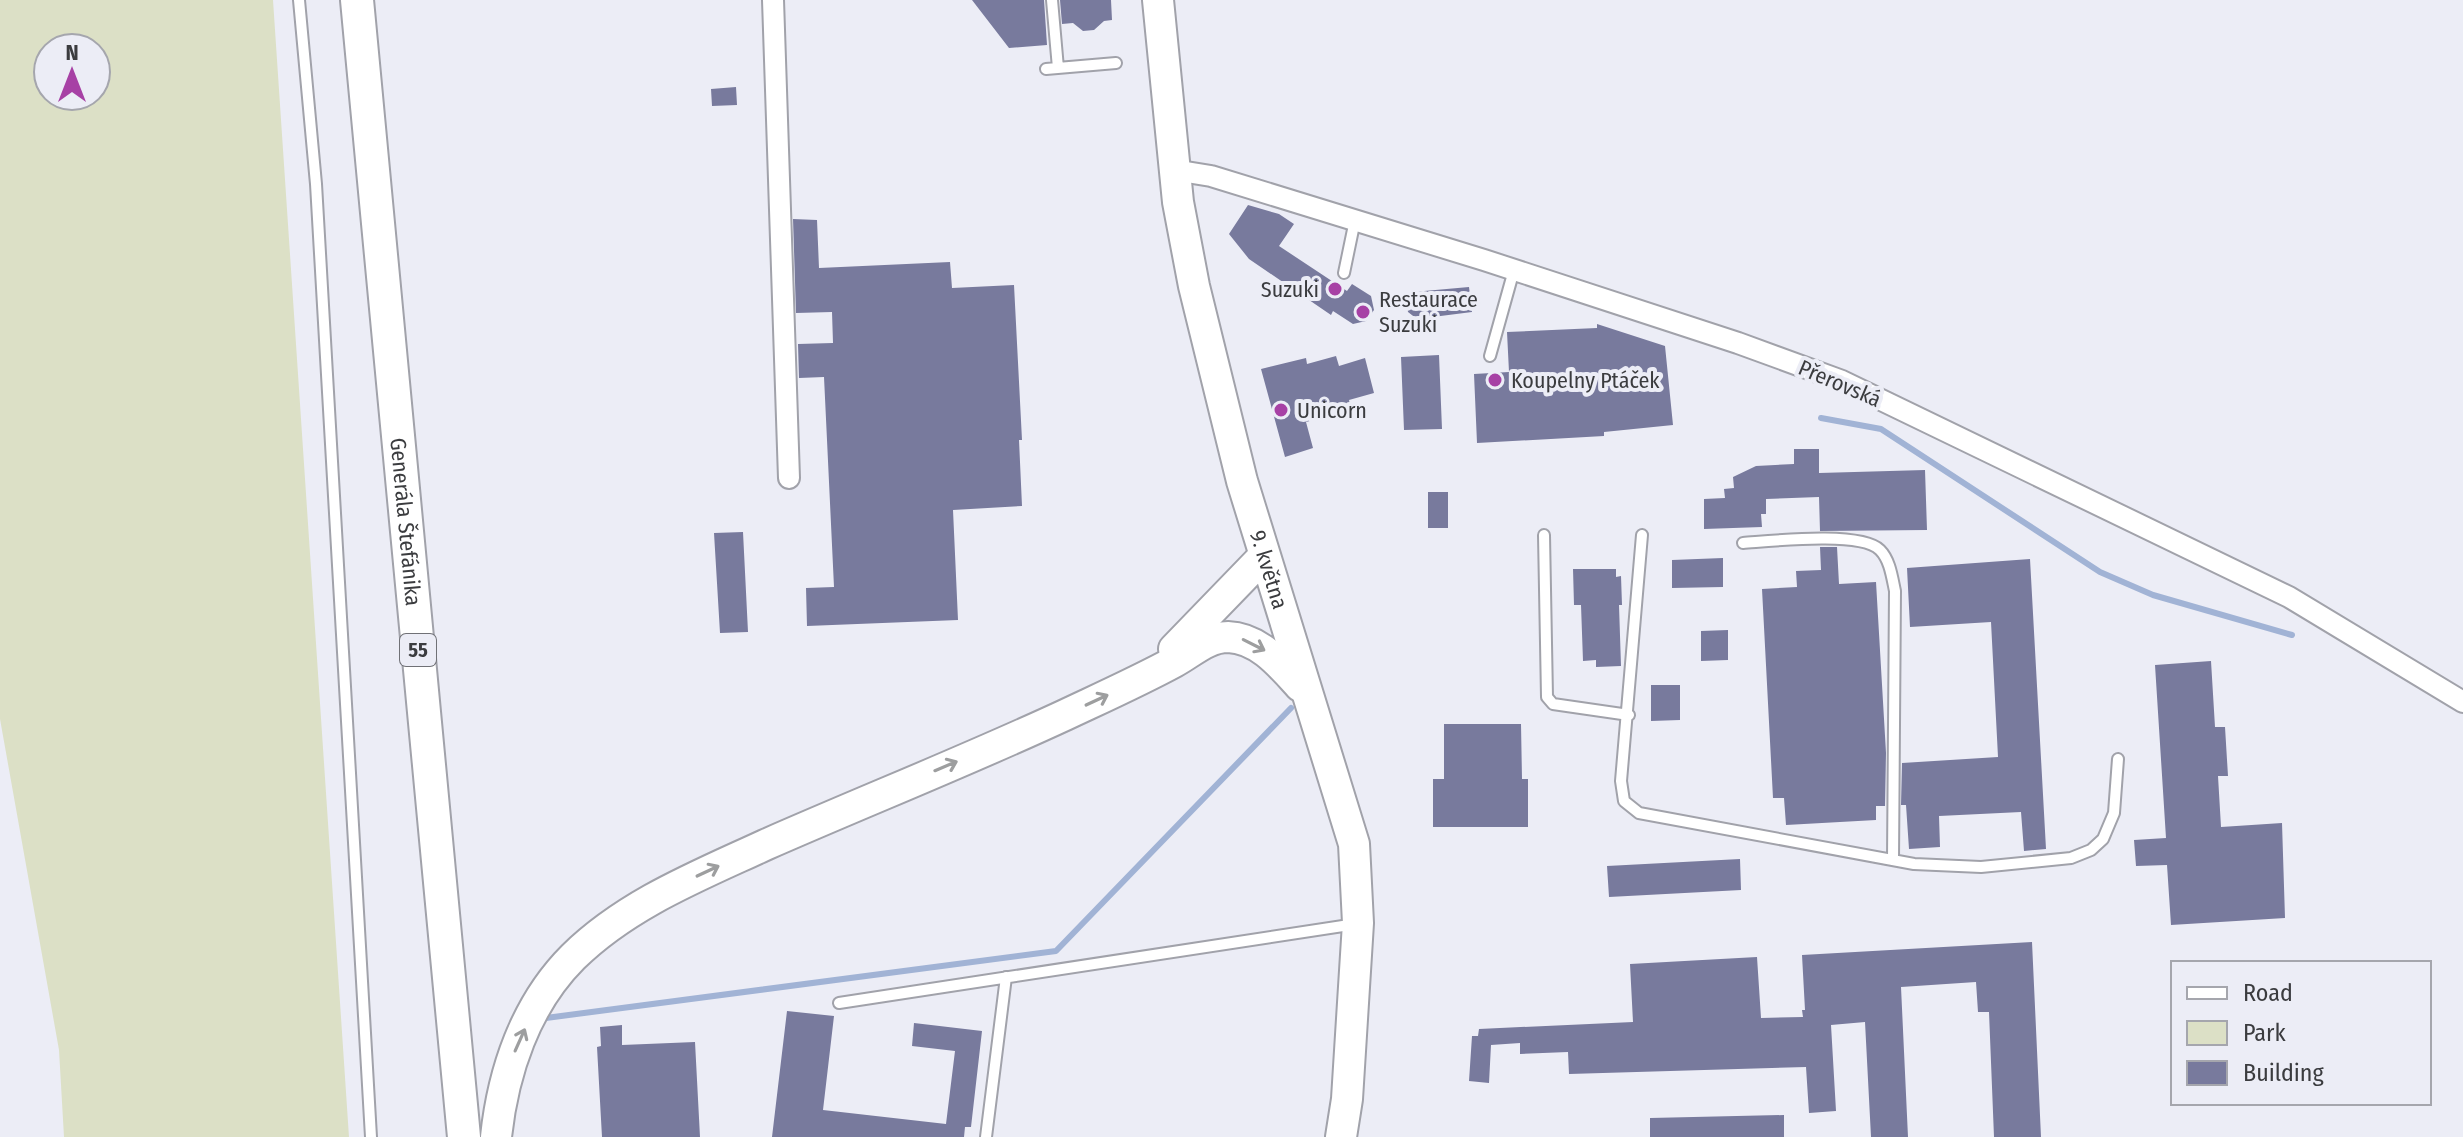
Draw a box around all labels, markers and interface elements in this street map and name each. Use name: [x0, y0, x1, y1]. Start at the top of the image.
north arrow: [32, 32, 112, 112]
text: N: [65, 39, 79, 66]
place label: Suzuki: [1261, 276, 1319, 303]
marker: Suzuki: [1326, 280, 1344, 298]
place label: Restaurace Suzuki: [1379, 286, 1478, 338]
marker: Restaurace Suzuki: [1354, 303, 1372, 321]
street label: Přerovská: [1794, 354, 1885, 413]
place label: Koupelny Ptáček: [1511, 367, 1660, 394]
marker: Koupelny Ptáček: [1486, 371, 1504, 389]
place label: Unicorn: [1297, 397, 1367, 424]
marker: Unicorn: [1272, 401, 1290, 419]
street label: Generála Štefánika: [384, 436, 427, 607]
street label: 9. května: [1244, 527, 1294, 612]
road number: 55: [400, 634, 436, 666]
one-way arrow: [1241, 638, 1265, 654]
one-way arrow: [1085, 692, 1109, 707]
one-way arrow: [933, 757, 958, 772]
one-way arrow: [696, 863, 720, 878]
legend: [2171, 961, 2431, 1105]
text: Road: [2243, 979, 2293, 1007]
text: Park: [2243, 1019, 2286, 1047]
one-way arrow: [513, 1028, 528, 1052]
text: Building: [2243, 1059, 2325, 1087]

